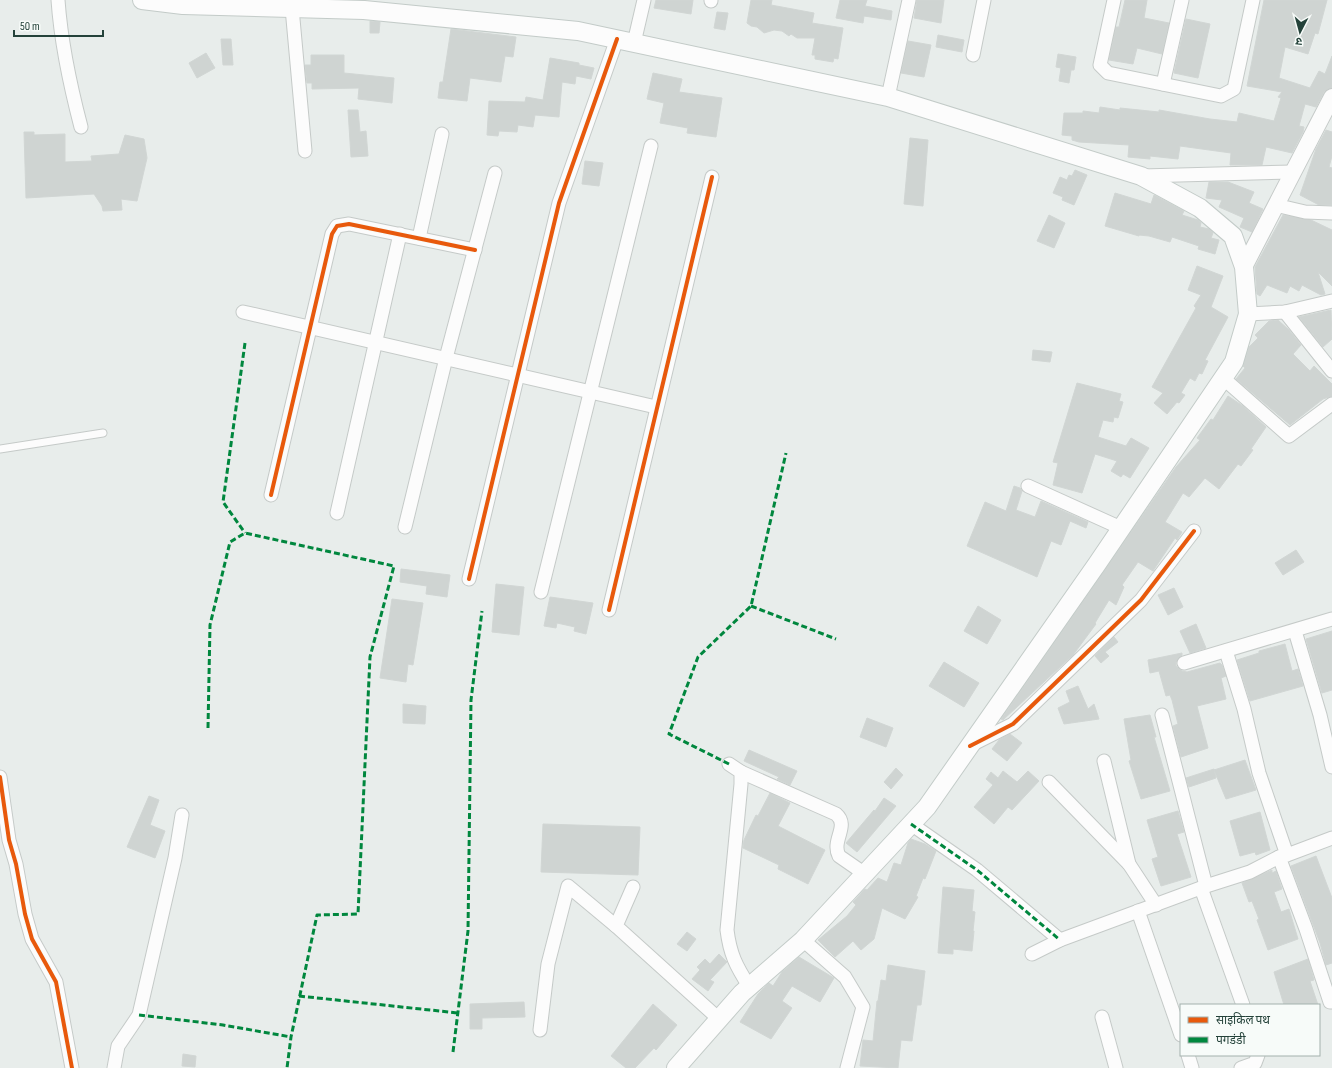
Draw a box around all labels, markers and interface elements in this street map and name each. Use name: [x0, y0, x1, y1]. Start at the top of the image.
scale bar: [14, 12, 103, 38]
north arrow: [1280, 12, 1320, 52]
text: 50 m: [20, 19, 40, 34]
text: उ: [1295, 35, 1303, 48]
legend: [1180, 1004, 1320, 1056]
text: साइकिल पथ: [1216, 1012, 1270, 1028]
text: पगडंडी: [1216, 1032, 1246, 1048]

